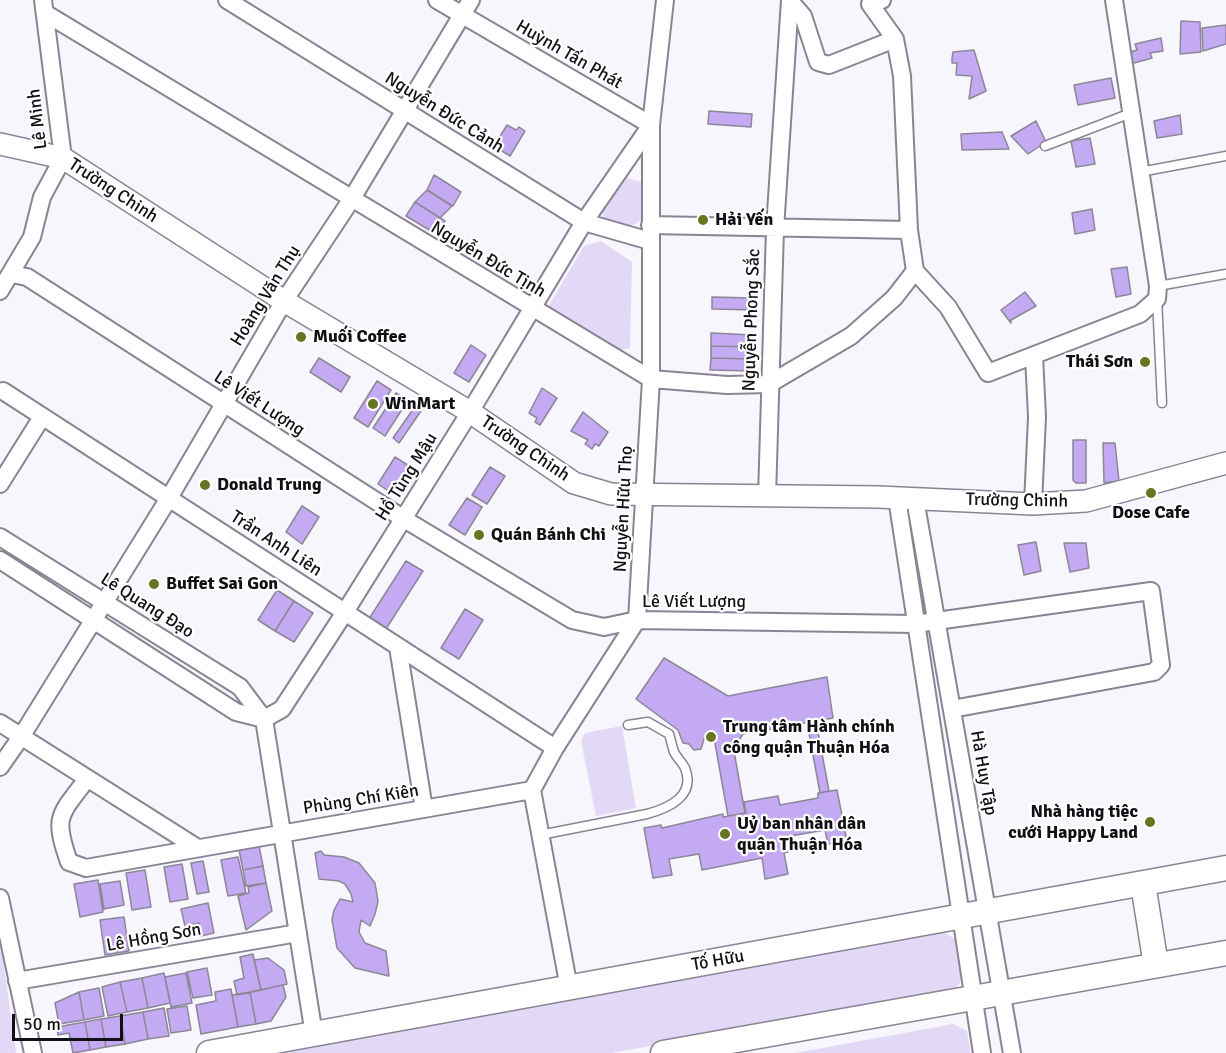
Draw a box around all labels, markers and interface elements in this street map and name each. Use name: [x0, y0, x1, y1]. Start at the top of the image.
street label: Huỳnh Tấn Phát: [512, 16, 626, 94]
street label: Nguyễn Đức Cảnh: [380, 68, 508, 158]
street label: Lê Minh: [24, 87, 52, 151]
street label: Trường Chinh: [64, 154, 162, 228]
place label: Hải Yến: [715, 209, 773, 231]
marker: Hải Yến: [696, 213, 710, 227]
street label: Nguyễn Đức Tịnh: [427, 217, 549, 303]
street label: Hoàng Văn Thụ: [226, 242, 306, 350]
street label: Nguyễn Phong Sắc: [739, 248, 765, 392]
place label: Muối Coffee: [313, 326, 407, 348]
marker: Muối Coffee: [294, 330, 308, 344]
place label: Thái Sơn: [1066, 351, 1133, 373]
marker: Thái Sơn: [1138, 355, 1152, 369]
street label: Lê Viết Lượng: [210, 367, 308, 441]
place label: WinMart: [385, 393, 455, 415]
marker: WinMart: [366, 397, 380, 411]
street label: Trường Chinh: [477, 411, 573, 487]
street label: Hồ Tùng Mậu: [371, 429, 443, 525]
street label: Nguyễn Hữu Thọ: [610, 445, 638, 573]
place label: Donald Trung: [217, 474, 322, 496]
marker: Donald Trung: [198, 478, 212, 492]
marker: Dose Cafe: [1144, 486, 1158, 500]
street label: Trường Chinh: [966, 489, 1068, 513]
place label: Dose Cafe: [1112, 502, 1190, 524]
street label: Trần Anh Liên: [226, 506, 326, 582]
place label: Quán Bánh Chi: [491, 524, 606, 546]
marker: Quán Bánh Chi: [472, 528, 486, 542]
street label: Lê Quang Đạo: [96, 569, 198, 643]
place label: Buffet Sai Gon: [166, 573, 278, 595]
marker: Buffet Sai Gon: [147, 577, 161, 591]
street label: Lê Viết Lượng: [642, 591, 746, 613]
place label: Trung tâm Hành chính công quận Thuận Hóa: [723, 716, 895, 758]
street label: Hà Huy Tập: [965, 729, 1001, 817]
marker: Trung tâm Hành chính công quận Thuận Hóa: [704, 730, 718, 744]
street label: Phùng Chí Kiên: [301, 780, 421, 820]
place label: Nhà hàng tiệc cưới Happy Land: [1008, 801, 1138, 844]
place label: Uỷ ban nhân dân quận Thuận Hóa: [737, 813, 866, 856]
marker: Nhà hàng tiệc cưới Happy Land: [1143, 815, 1157, 829]
marker: Uỷ ban nhân dân quận Thuận Hóa: [718, 827, 732, 841]
street label: Lê Hồng Sơn: [105, 919, 203, 957]
street label: Tố Hữu: [690, 946, 746, 976]
scale bar: [15, 1002, 126, 1040]
text: 50 m: [23, 1013, 61, 1035]

